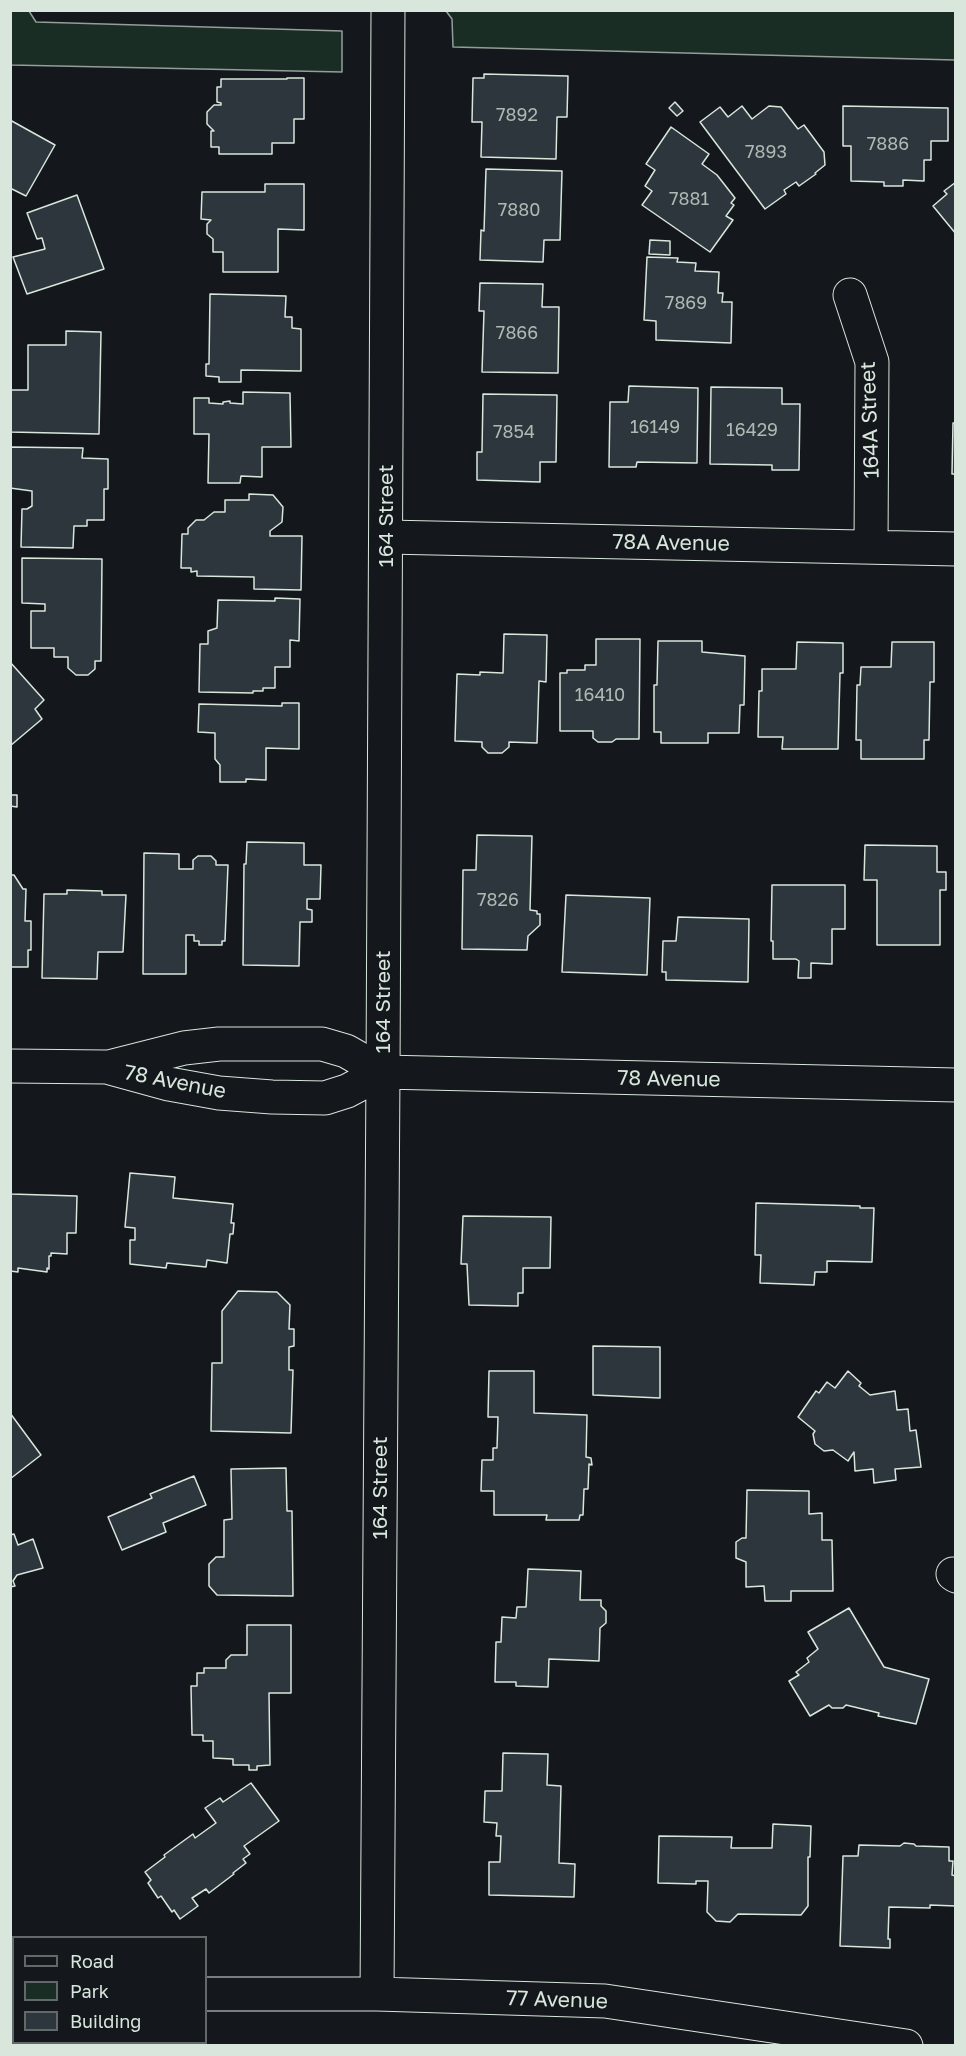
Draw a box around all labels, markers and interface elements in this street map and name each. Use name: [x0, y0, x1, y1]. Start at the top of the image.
house number: 7892: [496, 104, 538, 126]
house number: 7886: [867, 133, 909, 155]
house number: 7893: [745, 141, 787, 163]
house number: 7881: [669, 188, 709, 210]
house number: 7880: [498, 199, 540, 221]
house number: 7869: [665, 292, 707, 314]
house number: 7866: [496, 322, 538, 344]
street label: 164A Street: [855, 361, 885, 479]
house number: 16149: [630, 416, 680, 438]
house number: 16429: [726, 419, 778, 441]
house number: 7854: [493, 421, 535, 443]
street label: 164 Street: [373, 464, 399, 568]
street label: 78A Avenue: [612, 529, 730, 557]
house number: 16410: [575, 684, 625, 706]
house number: 7826: [477, 889, 519, 911]
street label: 164 Street: [370, 950, 396, 1054]
street label: 78 Avenue: [122, 1060, 228, 1104]
street label: 78 Avenue: [617, 1066, 721, 1092]
street label: 164 Street: [367, 1436, 393, 1540]
legend: [12, 1936, 207, 2044]
text: Road: [70, 1950, 114, 1972]
text: Park: [70, 1980, 109, 2002]
street label: 77 Avenue: [506, 1986, 608, 2014]
text: Building: [70, 2010, 141, 2032]

